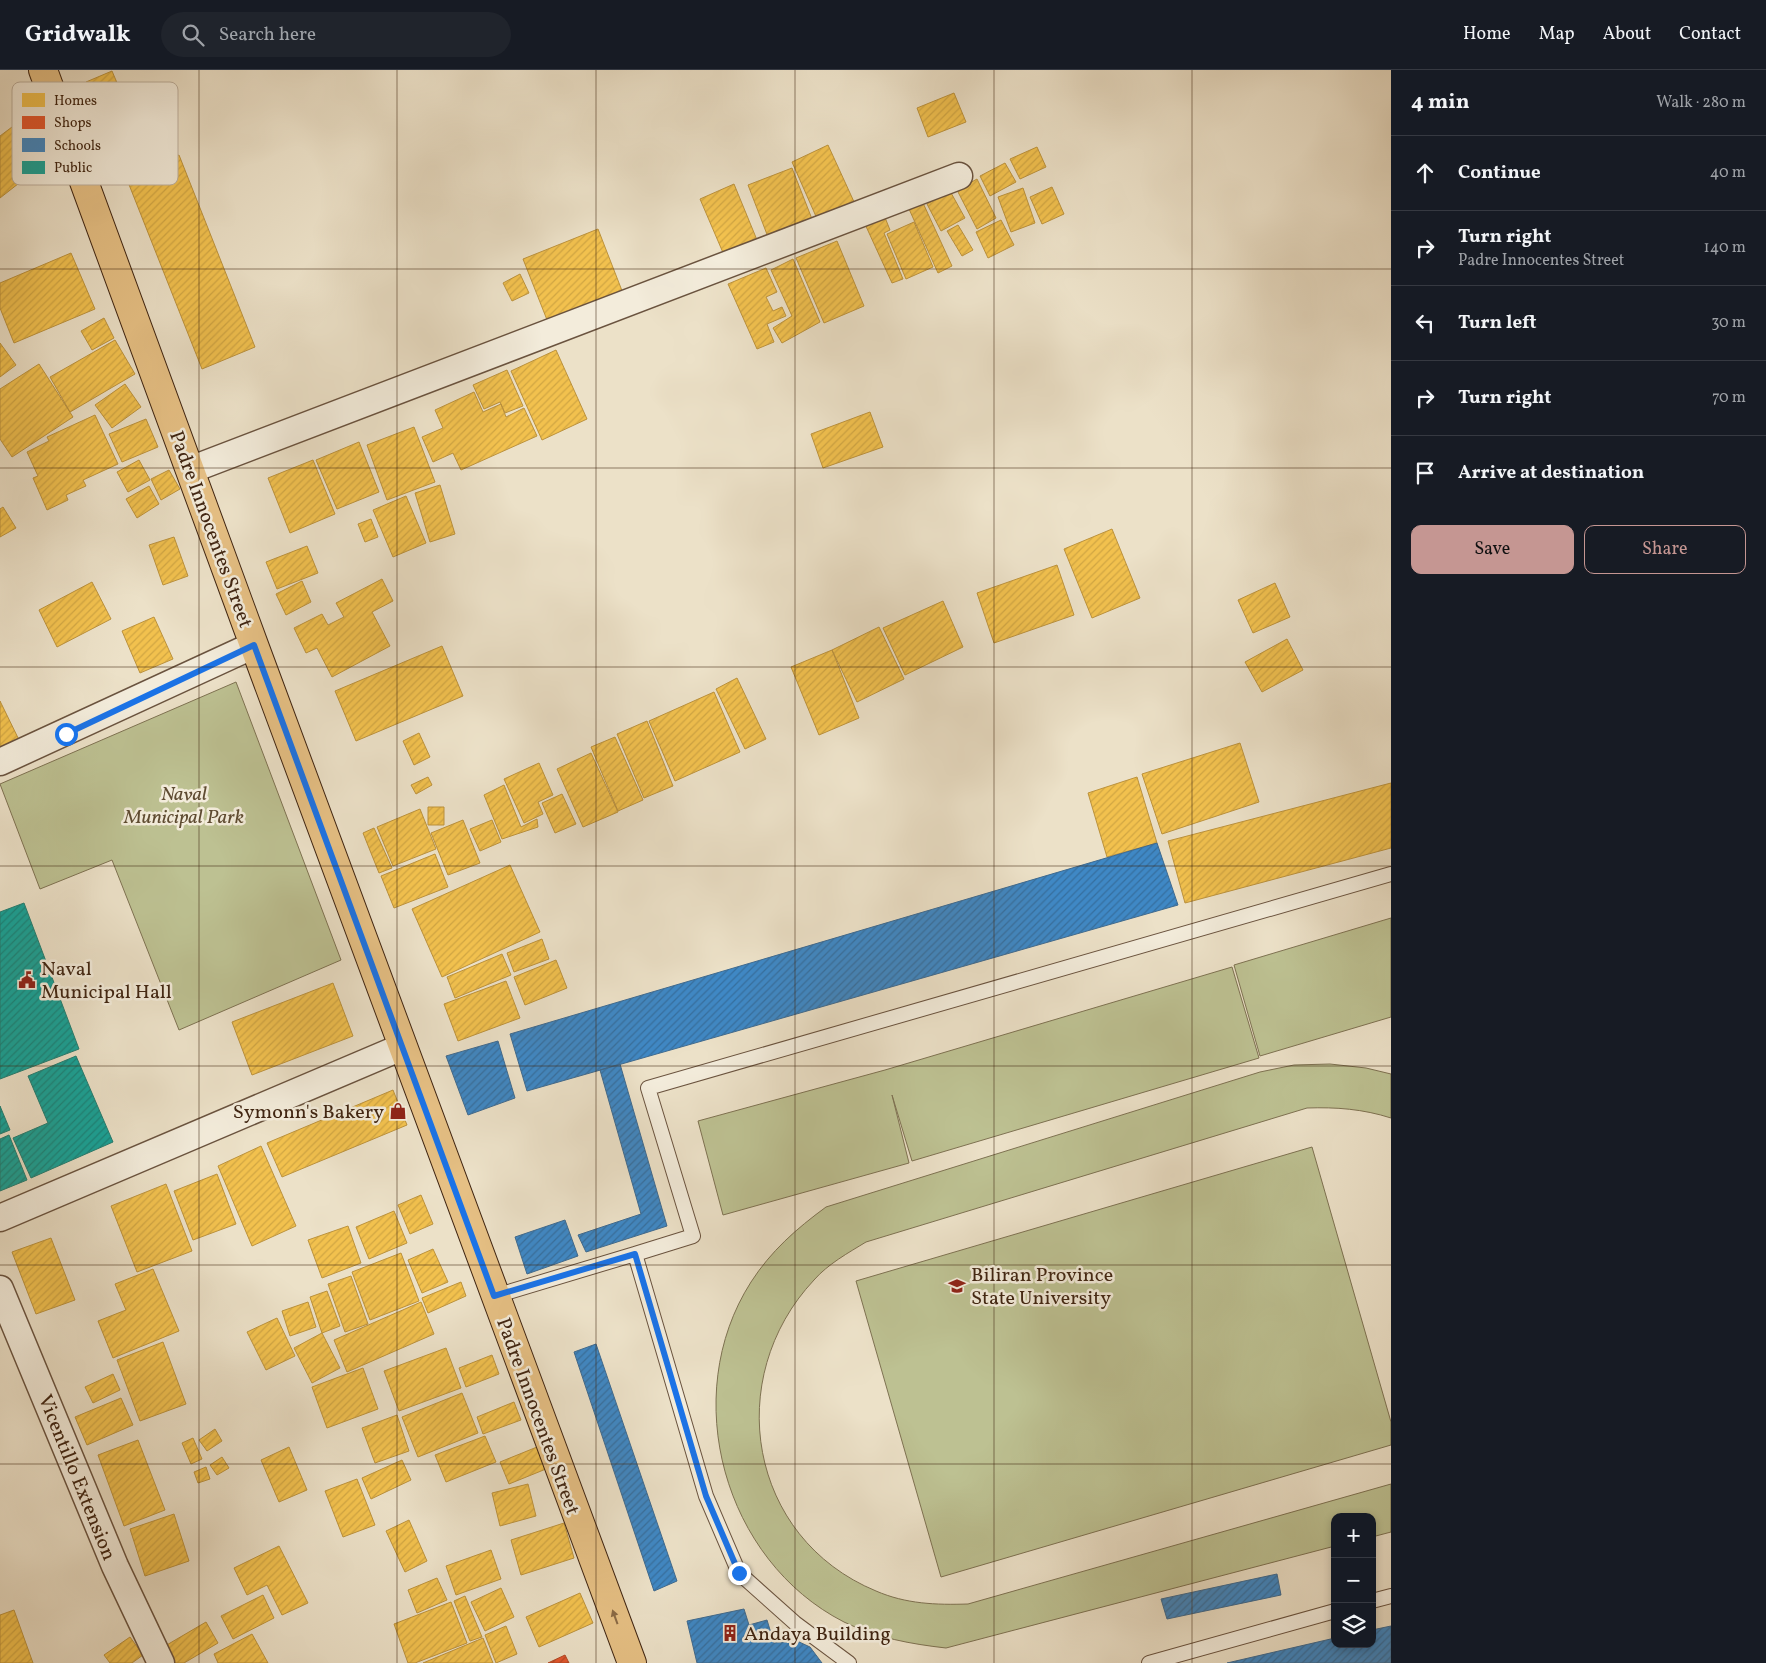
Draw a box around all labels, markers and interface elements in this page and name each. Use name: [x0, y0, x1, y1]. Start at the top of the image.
search box: [161, 12, 511, 57]
text: Gridwalk: [25, 18, 131, 52]
icon: search: [179, 21, 207, 49]
text: Search here: [219, 22, 316, 48]
text: Home: [1463, 22, 1511, 47]
text: Map: [1539, 22, 1575, 47]
text: About: [1603, 22, 1651, 47]
text: Contact: [1679, 22, 1741, 47]
legend: [12, 82, 178, 185]
text: 4 min: [1411, 88, 1470, 117]
text: Homes: [54, 92, 97, 111]
text: Walk · 280 m: [1656, 92, 1746, 114]
text: Shops: [54, 114, 92, 133]
text: Schools: [54, 137, 101, 156]
text: Public: [54, 159, 92, 178]
icon: ahead: [1411, 159, 1439, 187]
text: Continue: [1458, 160, 1541, 186]
text: 40 m: [1710, 162, 1746, 184]
text: Turn right: [1458, 224, 1551, 250]
icon: right: [1411, 234, 1439, 262]
text: 140 m: [1704, 237, 1746, 259]
text: Padre Innocentes Street: [1458, 250, 1624, 272]
icon: left: [1411, 309, 1439, 337]
text: Turn left: [1458, 310, 1537, 336]
text: 30 m: [1711, 312, 1746, 334]
icon: right: [1411, 384, 1439, 412]
text: Turn right: [1458, 385, 1551, 411]
text: 70 m: [1712, 387, 1746, 409]
street label: Padre Innocentes Street: [161, 427, 259, 632]
icon: arrive: [1411, 459, 1439, 487]
text: Arrive at destination: [1458, 460, 1644, 486]
button: Save: [1411, 525, 1574, 574]
button: Share: [1584, 525, 1746, 574]
route start: [55, 723, 78, 746]
park label: Naval Municipal Park: [123, 781, 244, 832]
place label: Naval Municipal Hall: [41, 956, 172, 1007]
public building icon: Naval Municipal Hall: [17, 970, 37, 990]
place label: Symonn's Bakery: [233, 1099, 384, 1127]
shop icon: Symonn's Bakery: [388, 1101, 408, 1121]
place label: Biliran Province State University: [971, 1262, 1113, 1313]
school or university icon: Biliran Province State University: [947, 1276, 967, 1296]
street label: Padre Innocentes Street: [488, 1314, 586, 1519]
street label: Vicentillo Extension: [30, 1391, 122, 1565]
map controls: [1331, 1513, 1376, 1648]
button: +: [1331, 1513, 1376, 1558]
button: −: [1331, 1558, 1376, 1603]
route end: [728, 1562, 751, 1585]
button: layers: [1331, 1603, 1376, 1648]
one-way arrow: [610, 1610, 618, 1625]
place label: Andaya Building: [744, 1621, 891, 1649]
building icon: Andaya Building: [720, 1623, 740, 1643]

